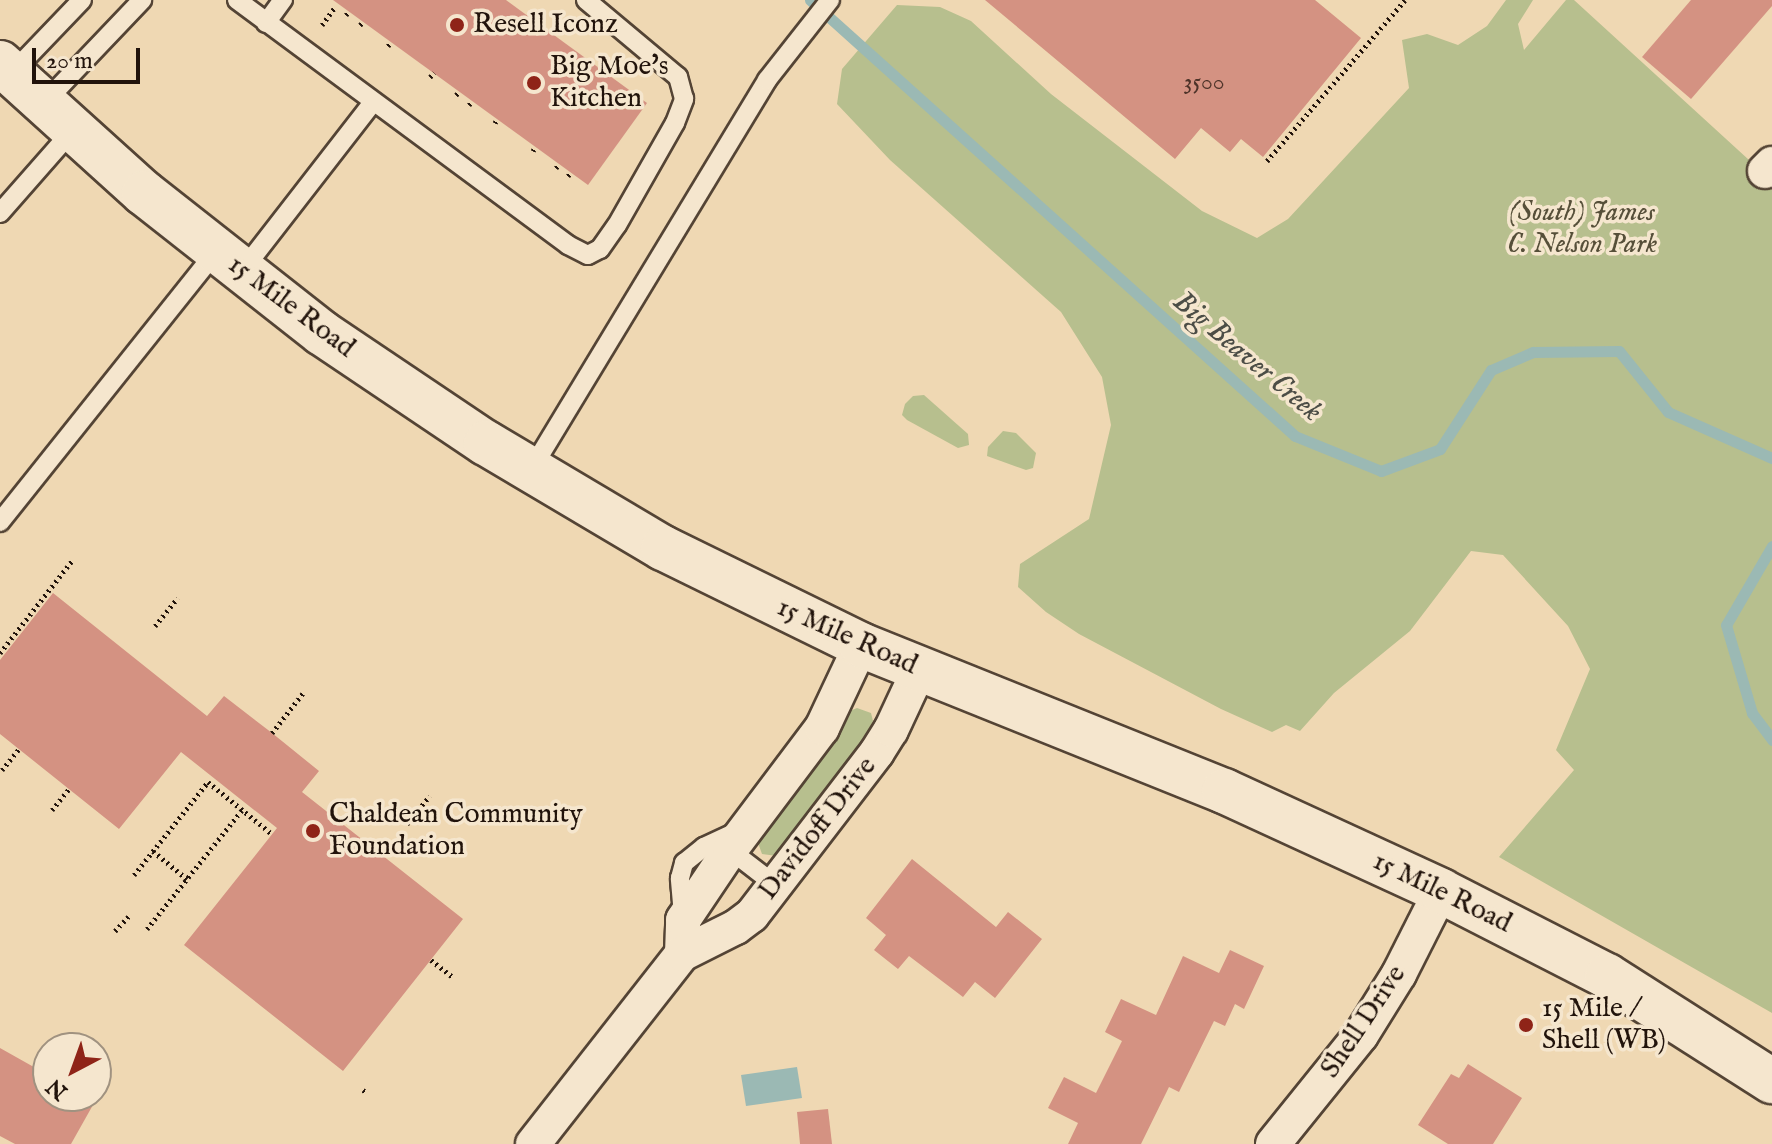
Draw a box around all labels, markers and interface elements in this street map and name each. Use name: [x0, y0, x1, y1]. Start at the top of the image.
place label: Resell Iconz: [473, 8, 618, 42]
marker: Resell Iconz: [448, 16, 466, 34]
scale bar: [36, 32, 144, 82]
text: 20 m: [46, 46, 93, 77]
place label: Big Moe's Kitchen: [550, 50, 669, 116]
house number: 3500: [1183, 69, 1225, 97]
marker: Big Moe's Kitchen: [525, 74, 543, 92]
park label: (South) James C. Nelson Park: [1507, 196, 1657, 262]
street label: 15 Mile Road: [221, 248, 361, 366]
water label: Big Beaver Creek: [1165, 284, 1329, 430]
street label: 15 Mile Road: [772, 591, 922, 683]
street label: Davidoff Drive: [752, 751, 884, 907]
place label: Chaldean Community Foundation: [329, 798, 583, 864]
marker: Chaldean Community Foundation: [304, 822, 322, 840]
street label: 15 Mile Road: [1367, 845, 1517, 941]
street label: Shell Drive: [1314, 959, 1414, 1085]
place label: 15 Mile / Shell (WB): [1542, 992, 1666, 1058]
marker: 15 Mile / Shell (WB): [1517, 1016, 1535, 1034]
north arrow: [32, 1032, 112, 1112]
text: N: [41, 1072, 74, 1105]

